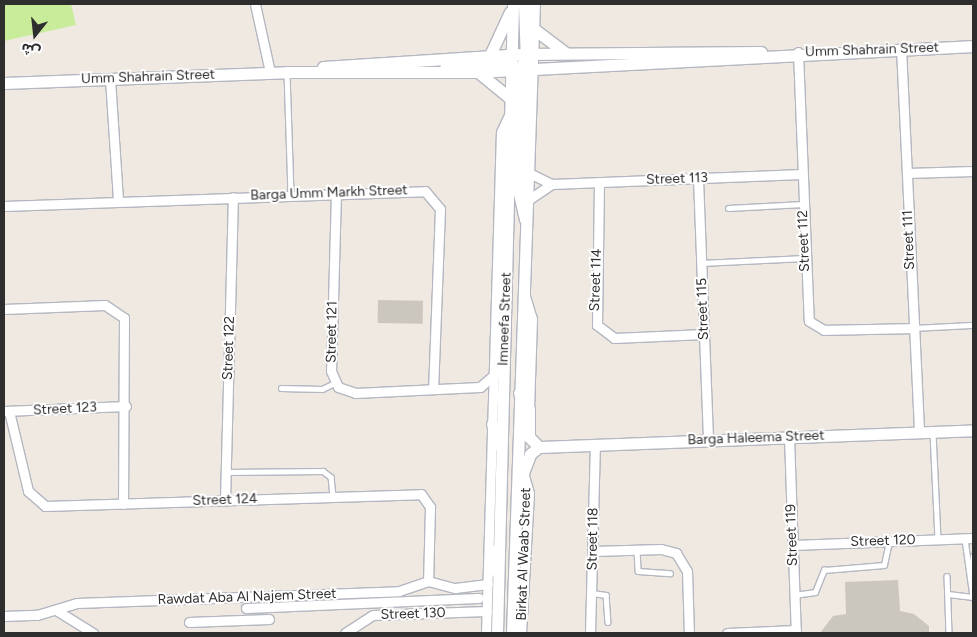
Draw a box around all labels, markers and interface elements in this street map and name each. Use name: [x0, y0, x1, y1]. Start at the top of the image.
north arrow: [10, 10, 60, 60]
text: ش: [19, 39, 42, 61]
street label: Umm Shahrain Street: [805, 39, 939, 61]
street label: Umm Shahrain Street: [81, 66, 215, 88]
street label: Street 113: [646, 170, 708, 188]
street label: Barga Umm Markh Street: [250, 182, 408, 204]
street label: Street 112: [795, 210, 813, 272]
street label: Street 111: [900, 210, 918, 270]
street label: Street 114: [587, 248, 605, 312]
street label: Imneefa Street: [495, 272, 515, 366]
street label: Street 115: [694, 278, 712, 340]
street label: Street 121: [323, 301, 341, 363]
street label: Street 122: [219, 316, 239, 380]
street label: Street 123: [33, 399, 97, 419]
street label: Barga Haleema Street: [687, 427, 825, 449]
street label: Birkat Al Waab Street: [513, 487, 535, 621]
street label: Street 124: [192, 490, 258, 510]
street label: Street 119: [783, 504, 801, 566]
street label: Street 118: [584, 507, 602, 571]
street label: Street 120: [850, 531, 916, 551]
street label: Rawdat Aba Al Najem Street: [157, 585, 337, 609]
street label: Street 130: [380, 604, 446, 624]

